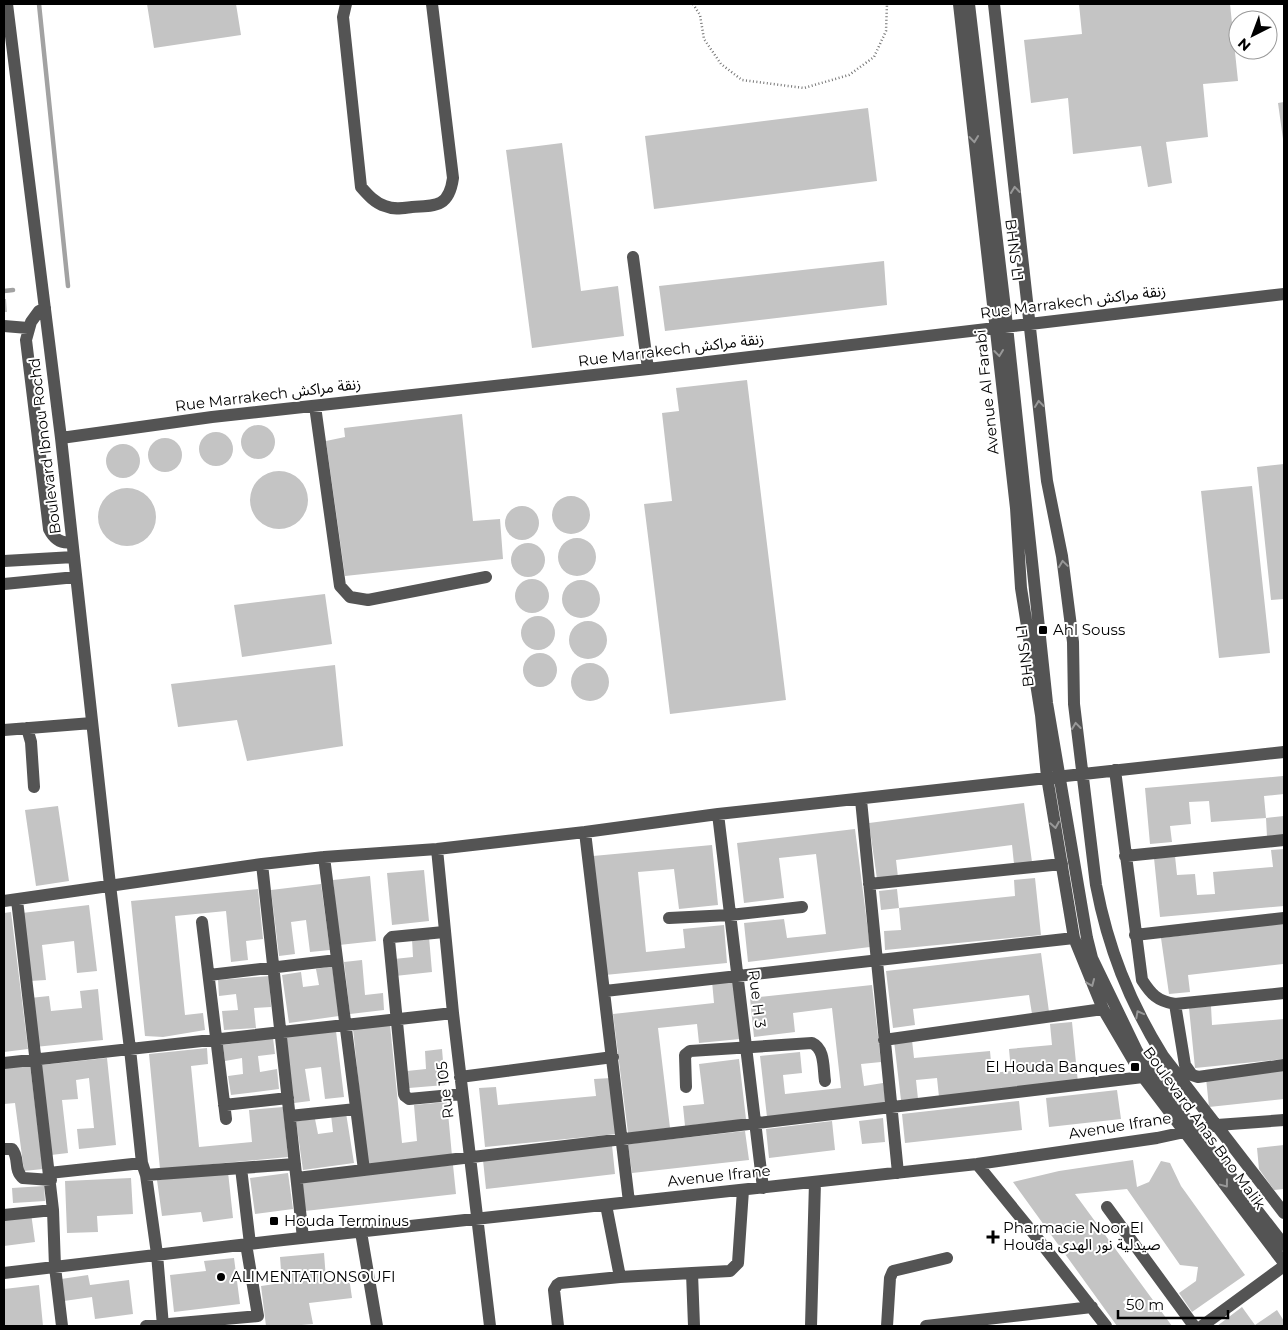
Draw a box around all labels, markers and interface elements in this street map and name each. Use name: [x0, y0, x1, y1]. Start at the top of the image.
north arrow: [1228, 10, 1278, 60]
text: N: [1234, 34, 1255, 55]
one-way arrow: [968, 135, 979, 143]
one-way arrow: [1010, 186, 1021, 194]
street label: BHNS L1: [1001, 218, 1028, 282]
street label: Rue Marrakech زنقة مراكش: [979, 281, 1167, 322]
street label: Rue Marrakech زنقة مراكش: [577, 329, 765, 370]
street label: Avenue Al Farabi: [970, 329, 1003, 456]
one-way arrow: [993, 349, 1004, 357]
street label: Boulevard Ibnou Rochd: [24, 357, 65, 535]
street label: Rue Marrakech زنقة مراكش: [174, 374, 362, 415]
one-way arrow: [1034, 399, 1045, 407]
one-way arrow: [1058, 560, 1069, 568]
place label: Ahl Souss: [1053, 620, 1125, 639]
street label: BHNS L1: [1011, 624, 1038, 688]
marker: Ahl Souss: [1037, 624, 1049, 636]
one-way arrow: [1071, 721, 1082, 729]
one-way arrow: [1050, 821, 1060, 830]
street label: Rue H 3: [745, 969, 770, 1029]
one-way arrow: [1085, 978, 1096, 987]
one-way arrow: [1135, 1010, 1145, 1019]
street label: Boulevard Anas Bno Malik: [1139, 1043, 1270, 1213]
place label: El Houda Banques: [985, 1057, 1125, 1076]
street label: Rue 105: [432, 1060, 457, 1120]
marker: El Houda Banques: [1129, 1061, 1141, 1073]
street label: Avenue Ifrane: [1067, 1108, 1173, 1143]
street label: Avenue Ifrane: [666, 1161, 771, 1190]
one-way arrow: [1219, 1178, 1227, 1187]
place label: Houda Terminus: [284, 1211, 409, 1230]
marker: Houda Terminus: [268, 1215, 280, 1227]
place label: Pharmacie Noor El Houda صيدلية نور الهدى: [1003, 1218, 1160, 1254]
marker: Pharmacie Noor El Houda صيدلية نور الهدى: [987, 1231, 999, 1243]
place label: ALIMENTATIONSOUFI: [231, 1267, 396, 1286]
marker: ALIMENTATIONSOUFI: [215, 1271, 227, 1283]
scale bar: [1118, 1288, 1228, 1320]
text: 50 m: [1126, 1295, 1164, 1314]

